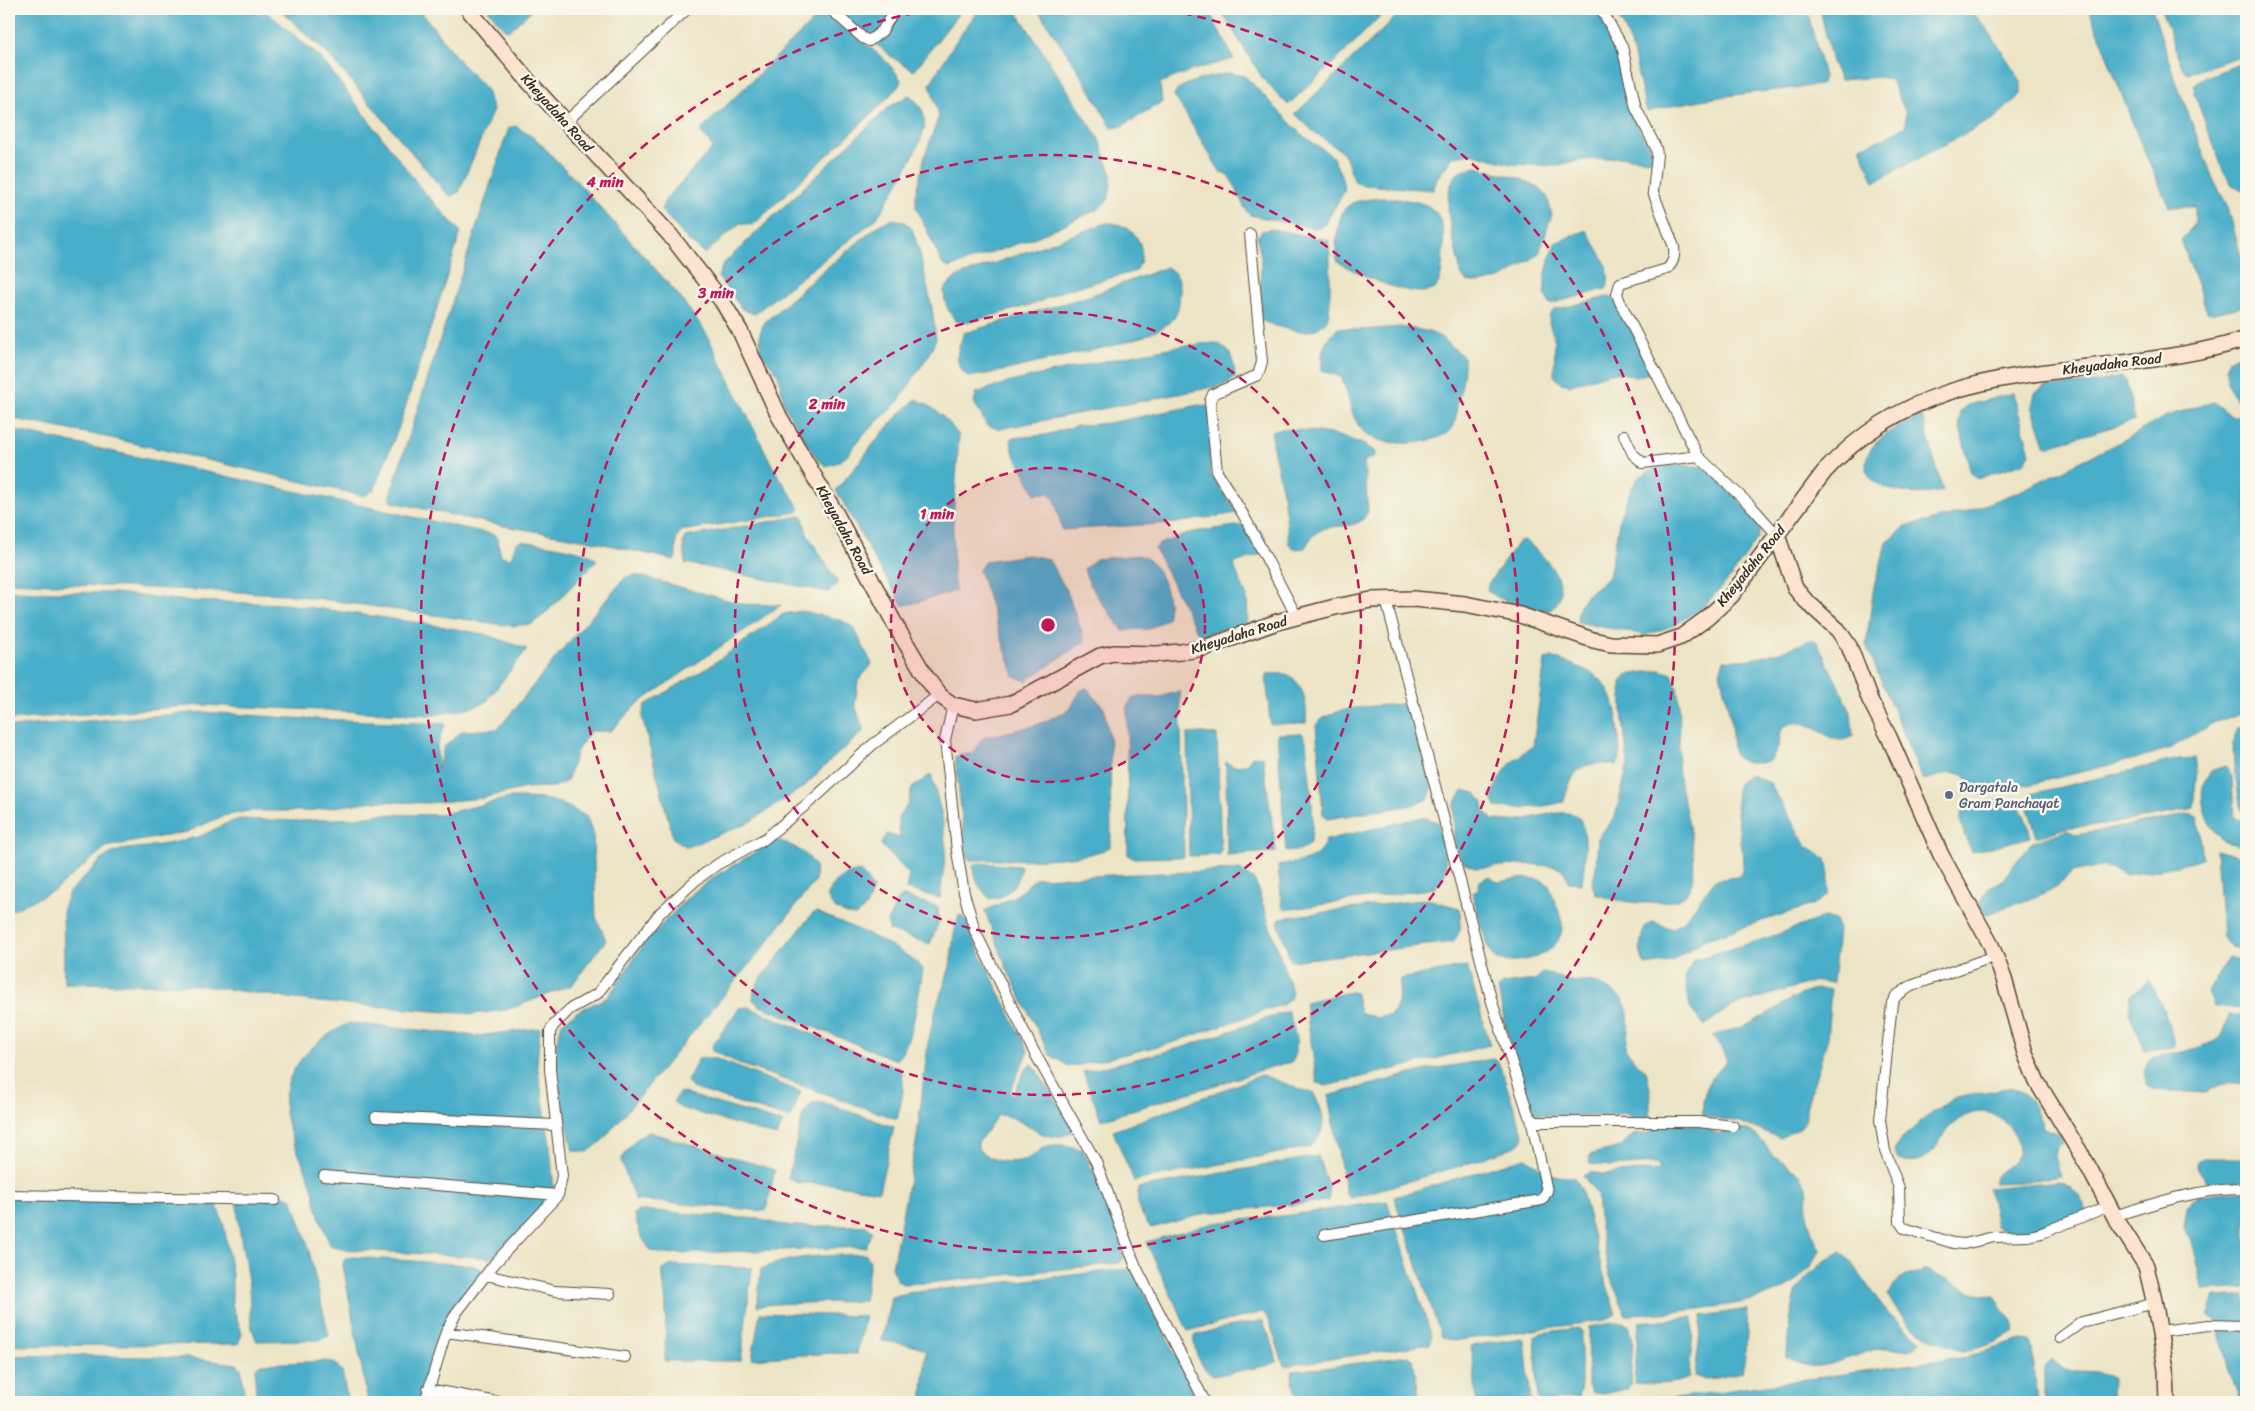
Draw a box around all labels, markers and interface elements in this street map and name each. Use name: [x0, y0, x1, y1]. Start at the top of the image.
street label: Kheyadaha Road: [514, 68, 601, 160]
text: 4 min: [585, 169, 624, 195]
text: 3 min: [697, 280, 735, 306]
street label: Kheyadaha Road: [2061, 345, 2165, 382]
text: 2 min: [808, 391, 846, 417]
street label: Kheyadaha Road: [809, 480, 880, 581]
text: 1 min: [920, 501, 955, 527]
street label: Kheyadaha Road: [1710, 518, 1793, 613]
street label: Kheyadaha Road: [1188, 608, 1292, 662]
centre of rings: [1039, 616, 1057, 634]
place label: Dargatala Gram Panchayat: [1959, 775, 2059, 816]
marker: Dargatala Gram Panchayat: [1943, 789, 1955, 801]

